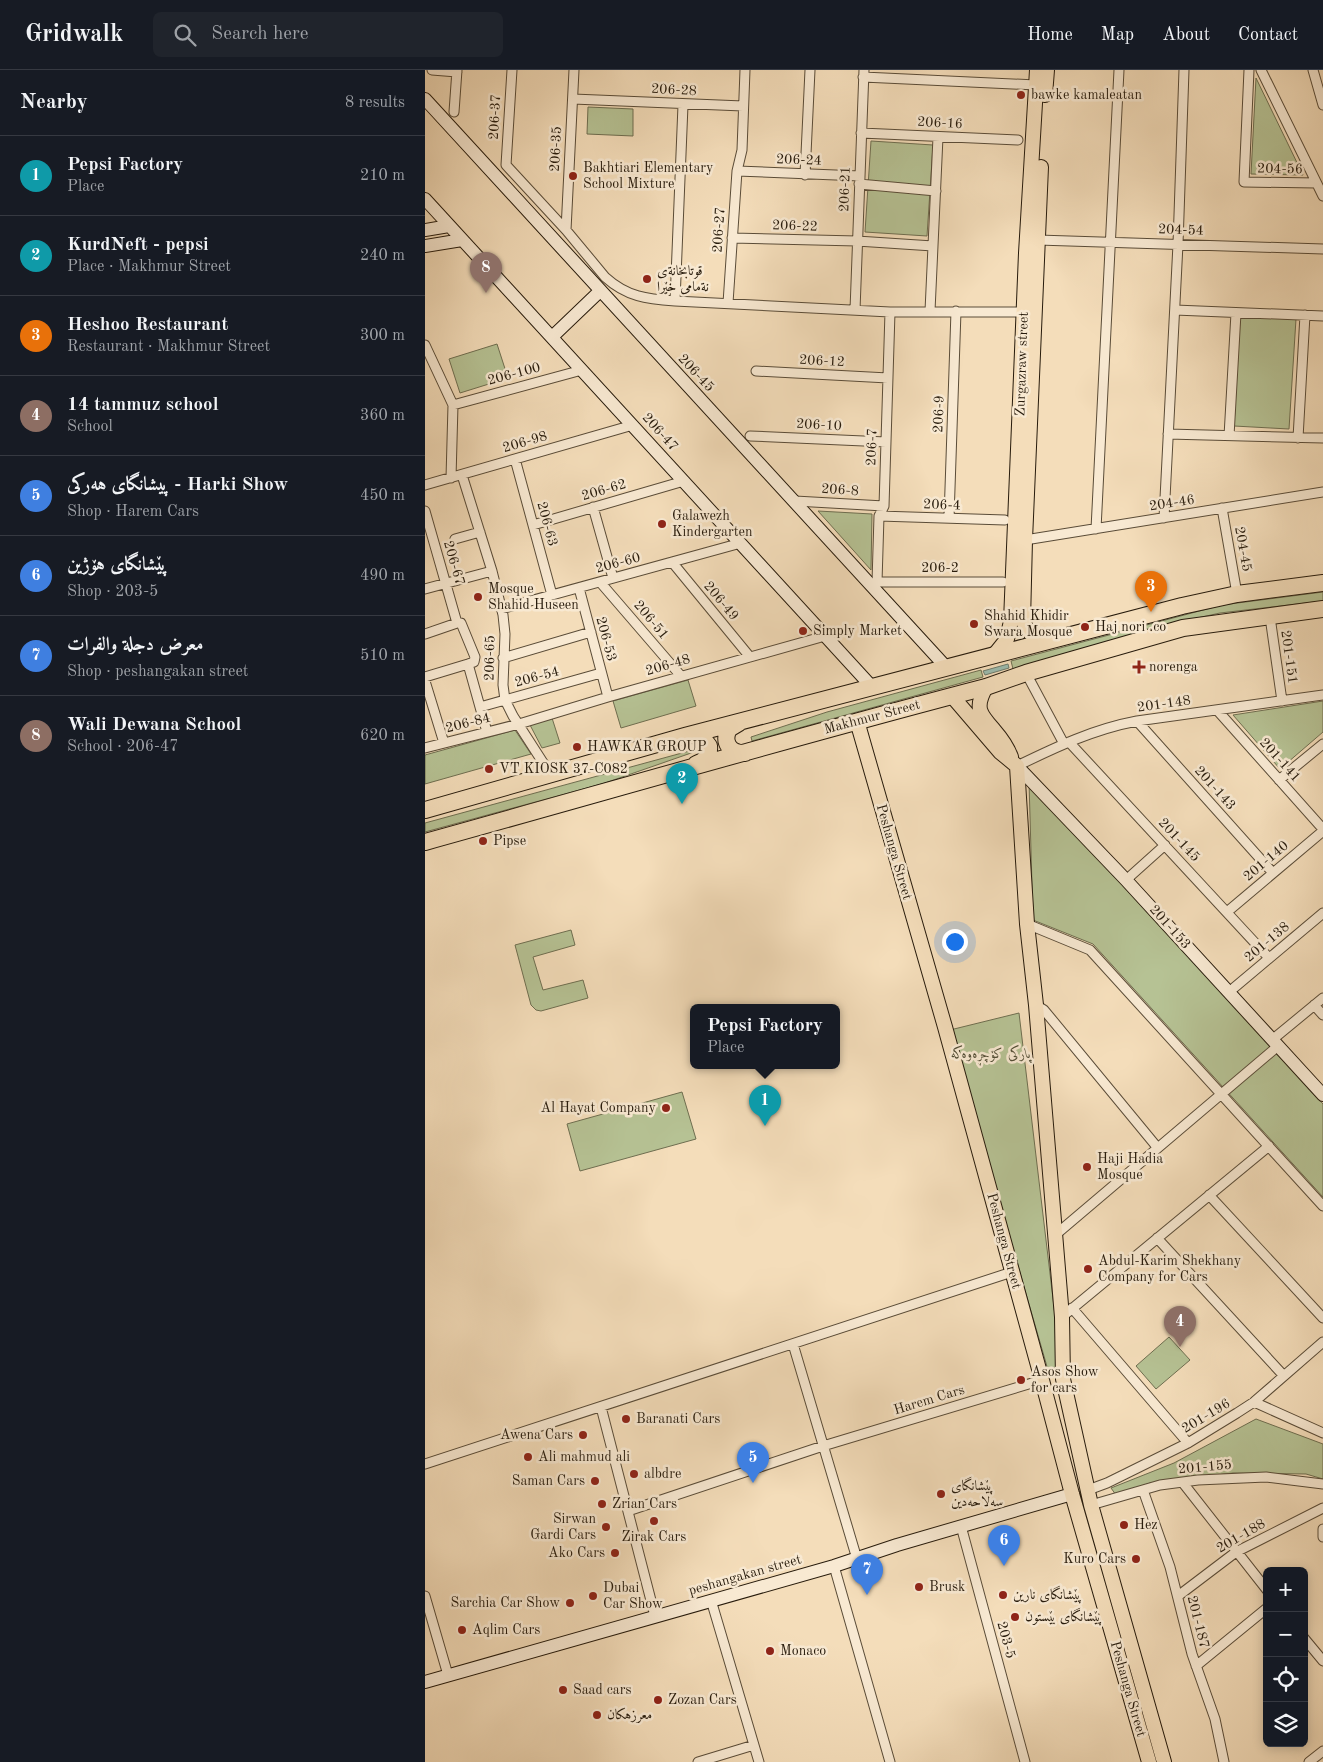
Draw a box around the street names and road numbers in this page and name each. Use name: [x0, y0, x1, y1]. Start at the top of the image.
street label: 206-28: [651, 82, 697, 98]
street label: 206-37: [487, 94, 503, 140]
street label: 206-16: [917, 115, 963, 131]
street label: 206-35: [548, 126, 564, 172]
street label: 206-24: [776, 152, 822, 168]
street label: 204-56: [1257, 162, 1303, 176]
street label: 206-21: [837, 166, 853, 212]
street label: 206-27: [710, 207, 728, 253]
street label: 206-22: [772, 218, 818, 234]
street label: 204-54: [1158, 222, 1204, 238]
street label: Zurgazraw street: [1013, 311, 1031, 417]
street label: 206-45: [675, 351, 717, 395]
street label: 206-12: [799, 353, 845, 369]
street label: 206-100: [486, 360, 542, 388]
street label: 206-9: [931, 395, 947, 433]
street label: 206-47: [639, 410, 681, 454]
street label: 206-10: [796, 417, 842, 433]
street label: 206-7: [864, 428, 880, 466]
street label: 206-98: [501, 429, 549, 455]
street label: 206-62: [580, 477, 628, 503]
street label: 206-8: [821, 482, 859, 498]
street label: 204-46: [1148, 493, 1196, 513]
street label: 206-4: [923, 497, 961, 513]
street label: 206-63: [534, 500, 560, 548]
street label: 204-45: [1232, 525, 1254, 573]
street label: 206-67: [441, 539, 467, 587]
street label: 206-60: [594, 550, 642, 576]
street label: 206-2: [921, 561, 959, 575]
street label: 206-49: [701, 579, 741, 623]
street label: 206-51: [631, 598, 671, 642]
street label: 206-53: [593, 615, 619, 663]
street label: 201-151: [1278, 629, 1300, 685]
street label: 206-65: [483, 635, 497, 681]
street label: 206-48: [644, 652, 692, 678]
street label: 206-54: [513, 664, 561, 690]
street label: 201-148: [1136, 693, 1192, 715]
street label: Makhmur Street: [822, 697, 922, 737]
street label: 206-84: [444, 711, 492, 735]
street label: 201-141: [1257, 735, 1303, 785]
street label: 201-143: [1192, 763, 1238, 813]
street label: Peshanga Street: [874, 803, 914, 902]
street label: 201-145: [1155, 816, 1203, 864]
street label: 201-140: [1241, 838, 1291, 884]
street label: 201-153: [1147, 902, 1193, 952]
street label: 201-138: [1242, 919, 1292, 965]
street label: Peshanga Street: [984, 1191, 1024, 1291]
street label: Harem Cars: [892, 1383, 966, 1417]
street label: 201-196: [1179, 1396, 1233, 1436]
street label: 201-155: [1178, 1458, 1232, 1476]
street label: 201-188: [1214, 1516, 1268, 1556]
street label: peshangakan street: [687, 1552, 803, 1598]
street label: 201-187: [1185, 1594, 1211, 1650]
street label: 203-5: [994, 1620, 1018, 1660]
street label: Peshanga Street: [1108, 1640, 1148, 1739]

